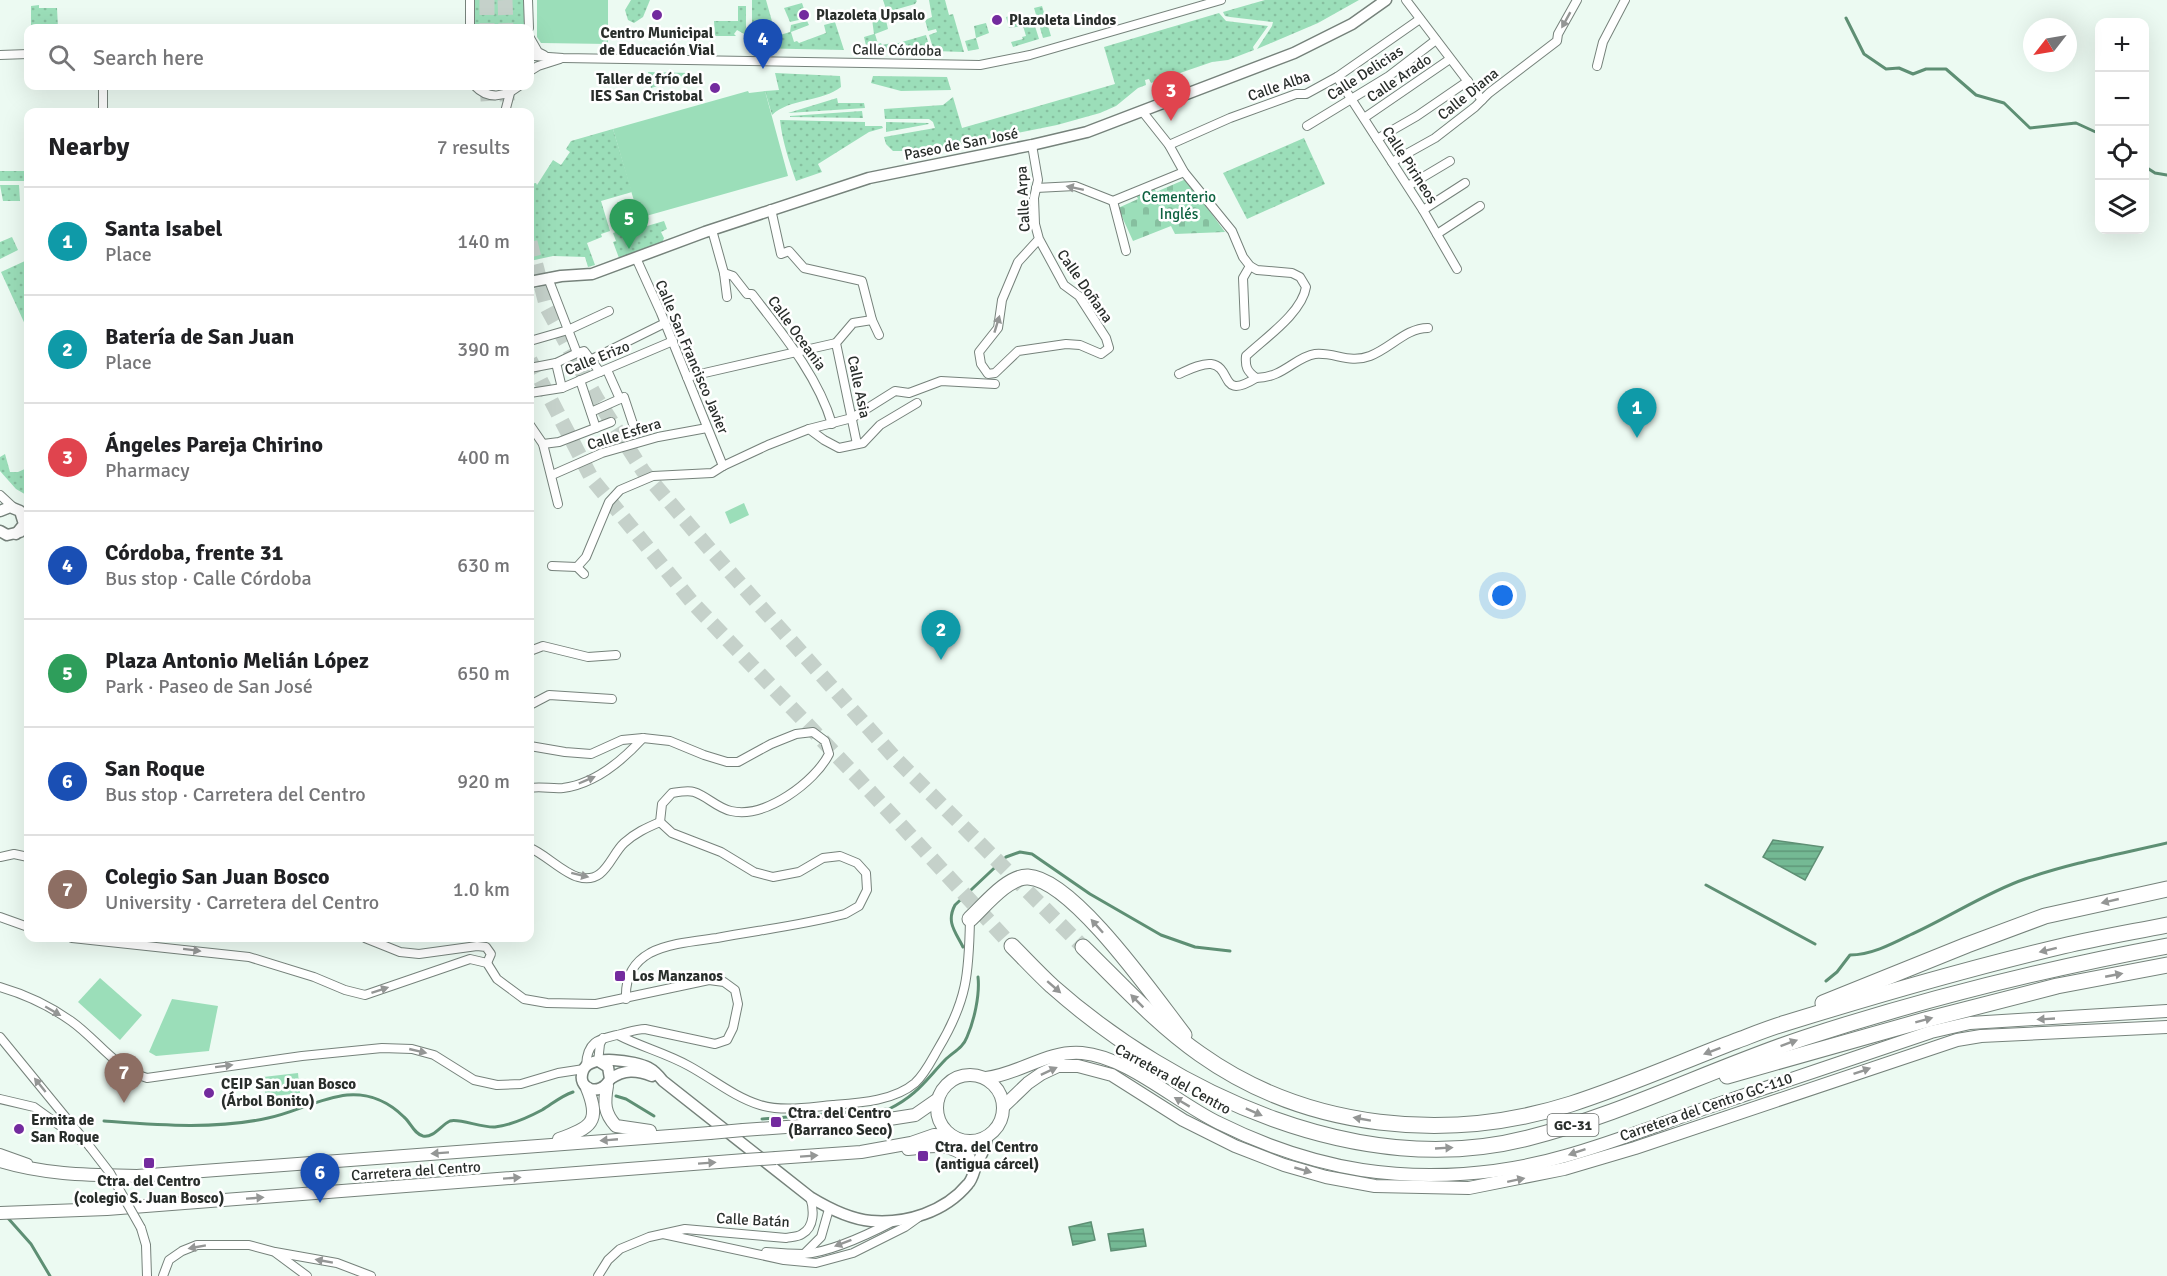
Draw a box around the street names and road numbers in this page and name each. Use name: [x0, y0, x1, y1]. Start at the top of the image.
street label: Calle Córdoba: [852, 40, 942, 60]
street label: Calle Delicias: [1324, 42, 1407, 104]
street label: Calle Arado: [1363, 50, 1435, 106]
street label: Calle Diana: [1434, 64, 1502, 124]
street label: Calle Alba: [1245, 67, 1313, 105]
street label: Calle Pirineos: [1378, 123, 1442, 207]
street label: Paseo de San José: [902, 124, 1020, 164]
street label: Calle Arpa: [1012, 166, 1034, 232]
street label: Calle Doñana: [1053, 246, 1117, 326]
street label: Calle San Francisco Javier: [651, 277, 733, 437]
street label: Calle Oceania: [764, 292, 830, 374]
street label: Calle Erizo: [562, 337, 632, 379]
street label: Calle Asia: [844, 354, 874, 420]
street label: Calle Esfera: [585, 414, 663, 454]
street label: Carretera del Centro: [1112, 1040, 1234, 1118]
street label: Carretera del Centro GC-110: [1617, 1069, 1795, 1145]
road number: GC-31: [1548, 1114, 1598, 1136]
street label: Carretera del Centro: [351, 1157, 482, 1185]
street label: Calle Batán: [716, 1209, 790, 1231]

